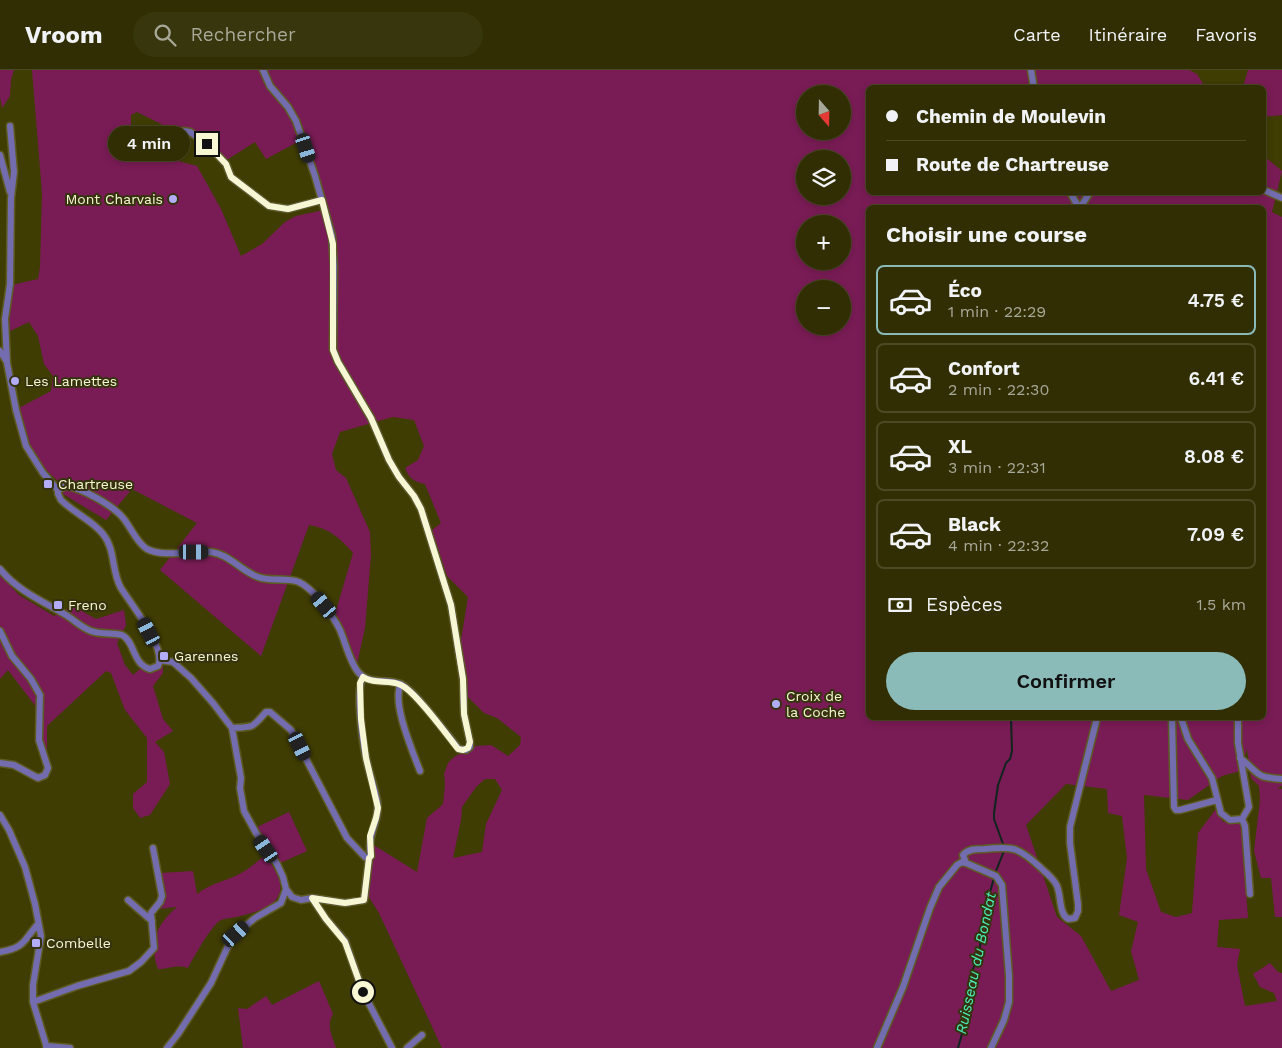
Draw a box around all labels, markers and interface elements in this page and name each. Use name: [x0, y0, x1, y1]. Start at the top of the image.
search box: [133, 12, 483, 57]
text: Vroom: [25, 21, 103, 49]
icon: search: [151, 21, 179, 49]
text: Rechercher: [191, 23, 296, 46]
text: Carte: [1013, 24, 1061, 45]
text: Itinéraire: [1089, 24, 1167, 45]
text: Favoris: [1195, 24, 1257, 45]
north arrow: [796, 85, 851, 140]
map controls: [796, 85, 851, 335]
text: Chemin de Moulevin: [916, 105, 1106, 128]
callout: 4 min: [107, 126, 190, 162]
car: [294, 131, 317, 165]
route end: [196, 133, 218, 155]
text: 4 min: [127, 134, 171, 153]
button: layers: [796, 150, 851, 205]
text: Route de Chartreuse: [916, 153, 1109, 176]
place label: Mont Charvais: [66, 191, 163, 207]
marker: Mont Charvais: [167, 193, 179, 205]
button: +: [796, 215, 851, 270]
text: Choisir une course: [886, 222, 1087, 247]
icon: car: [888, 278, 933, 323]
text: Éco: [948, 279, 982, 302]
button: −: [796, 280, 851, 335]
text: 4.75 €: [1187, 289, 1244, 312]
text: 1 min · 22:29: [948, 302, 1046, 321]
icon: car: [888, 356, 933, 401]
text: Confort: [948, 357, 1019, 380]
text: 6.41 €: [1188, 367, 1244, 390]
place label: Les Lamettes: [25, 373, 117, 389]
marker: Les Lamettes: [9, 375, 21, 387]
text: 2 min · 22:30: [948, 380, 1049, 399]
icon: car: [888, 434, 933, 479]
text: XL: [948, 435, 972, 458]
text: 8.08 €: [1184, 445, 1244, 468]
text: 3 min · 22:31: [948, 458, 1046, 477]
place label: Chartreuse: [58, 476, 133, 492]
marker: Chartreuse: [42, 478, 54, 490]
icon: car: [888, 512, 933, 557]
text: Black: [948, 513, 1001, 536]
text: 7.09 €: [1187, 523, 1244, 546]
text: 4 min · 22:32: [948, 536, 1049, 555]
car: [179, 545, 209, 560]
car: [308, 589, 339, 621]
icon: cash: [886, 591, 914, 619]
text: Espèces: [926, 593, 1003, 616]
text: 1.5 km: [1196, 595, 1246, 614]
place label: Freno: [68, 597, 107, 613]
marker: Freno: [52, 599, 64, 611]
car: [135, 615, 162, 649]
place label: Garennes: [174, 648, 238, 664]
marker: Garennes: [158, 650, 170, 662]
button: Confirmer: [886, 652, 1246, 710]
place label: Croix de la Coche: [786, 688, 845, 720]
marker: Croix de la Coche: [770, 698, 782, 710]
car: [286, 729, 313, 763]
car: [251, 832, 280, 866]
water label: Ruisseau du Bondat: [952, 890, 1000, 1036]
car: [219, 918, 252, 950]
place label: Combelle: [46, 935, 111, 951]
marker: Combelle: [30, 937, 42, 949]
route start: [352, 981, 374, 1003]

